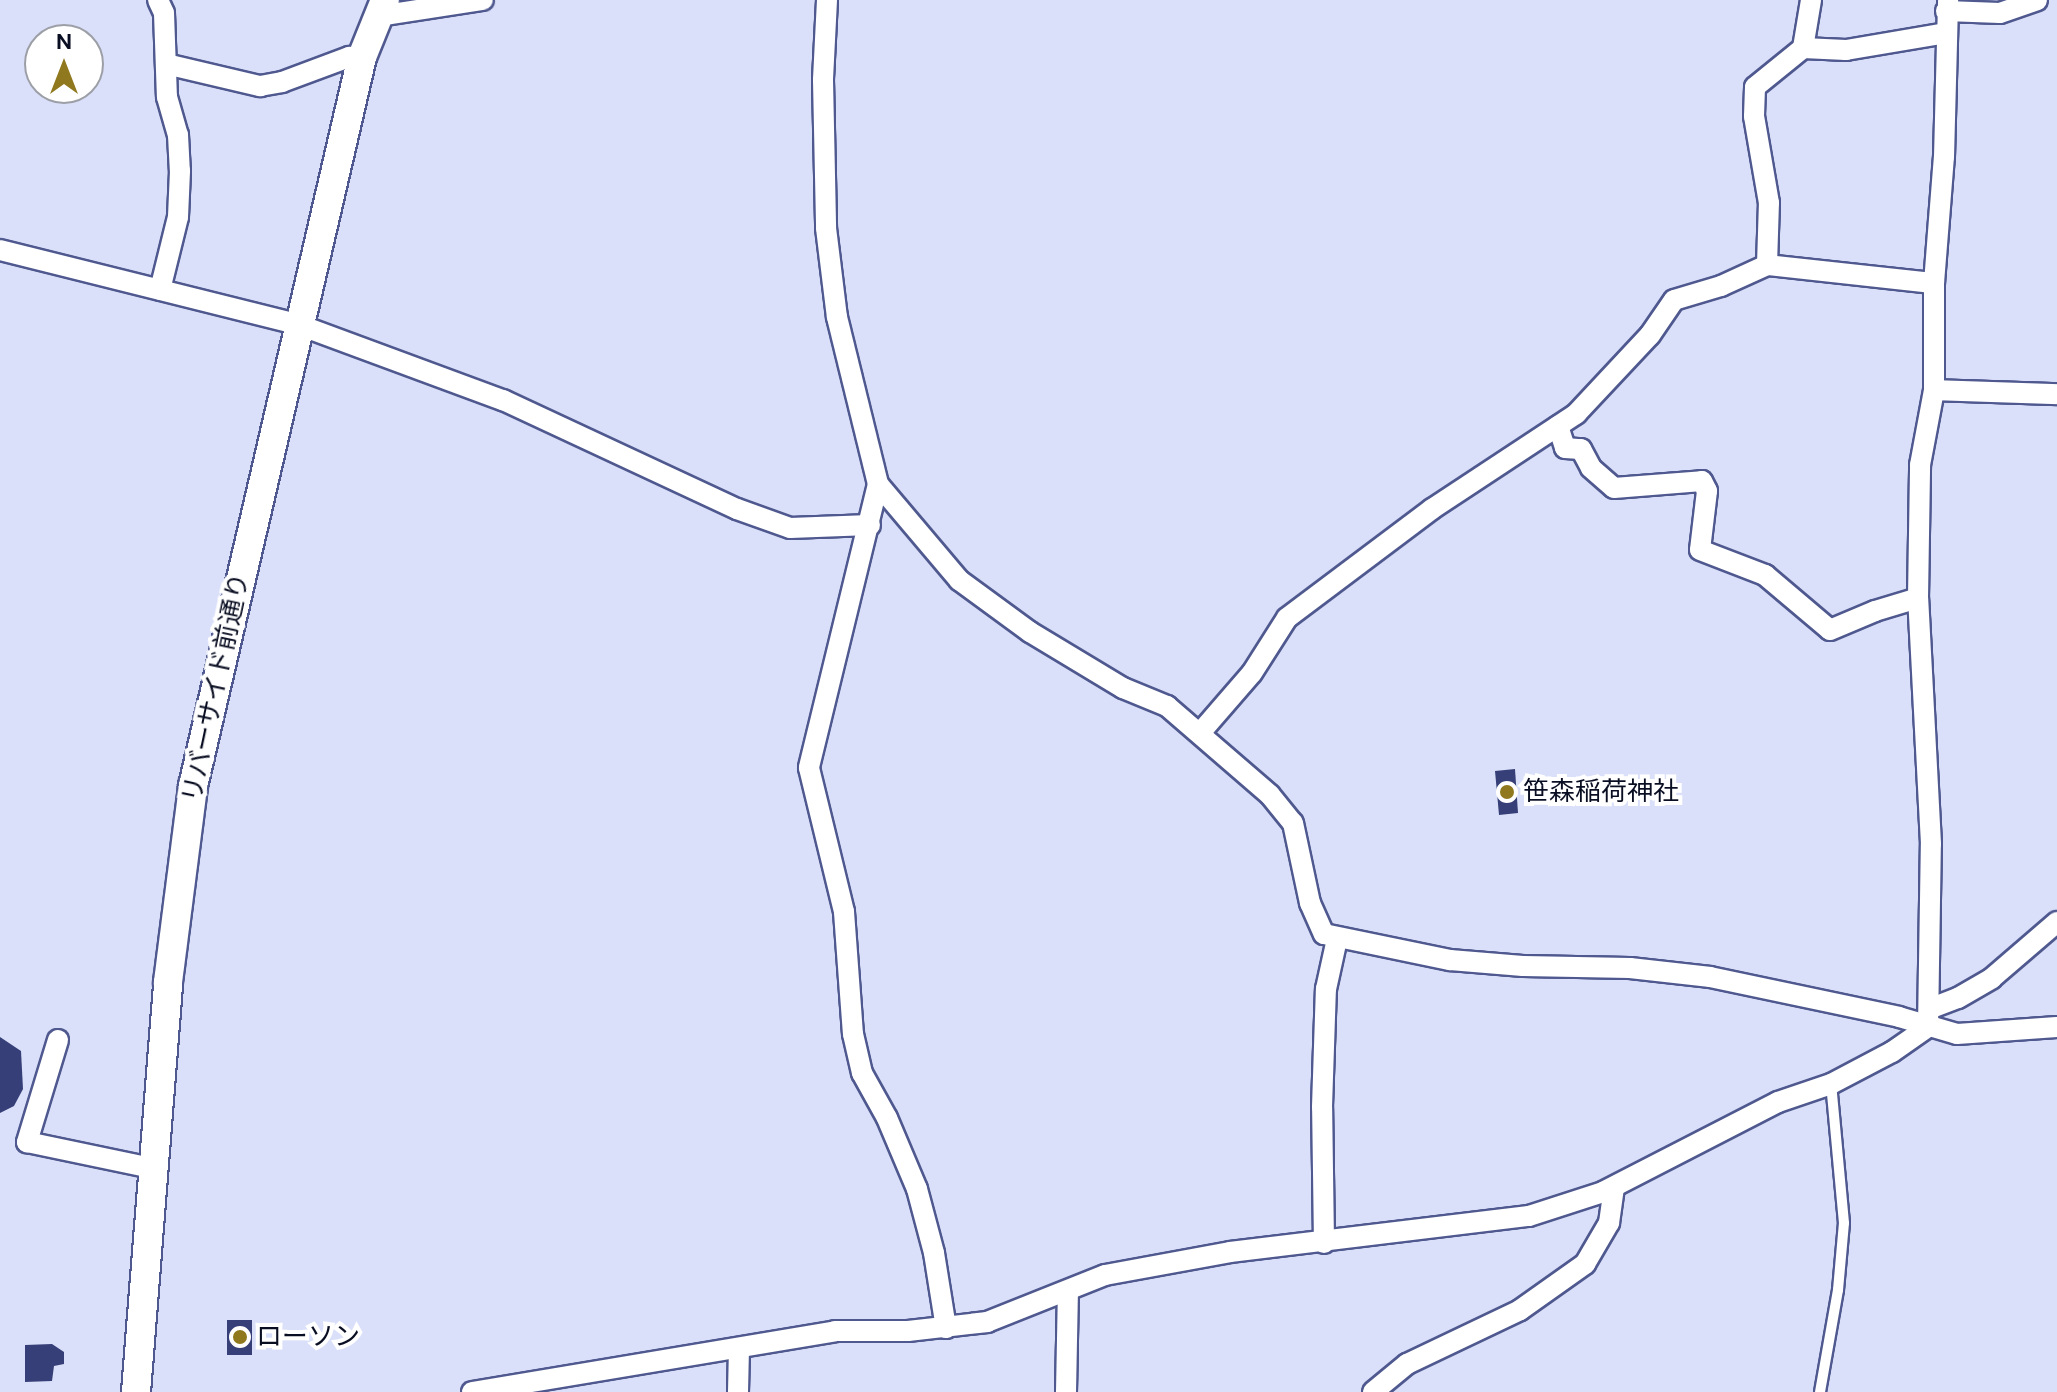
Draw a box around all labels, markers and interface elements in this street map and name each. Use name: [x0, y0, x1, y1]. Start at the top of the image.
north arrow: [24, 24, 104, 104]
text: N: [56, 27, 72, 56]
street label: リバーサイド前通り: [176, 570, 256, 806]
place label: 笹森稲荷神社: [1523, 776, 1679, 808]
marker: 笹森稲荷神社: [1498, 783, 1516, 801]
place label: ローソン: [256, 1321, 360, 1353]
marker: ローソン: [231, 1328, 249, 1346]

